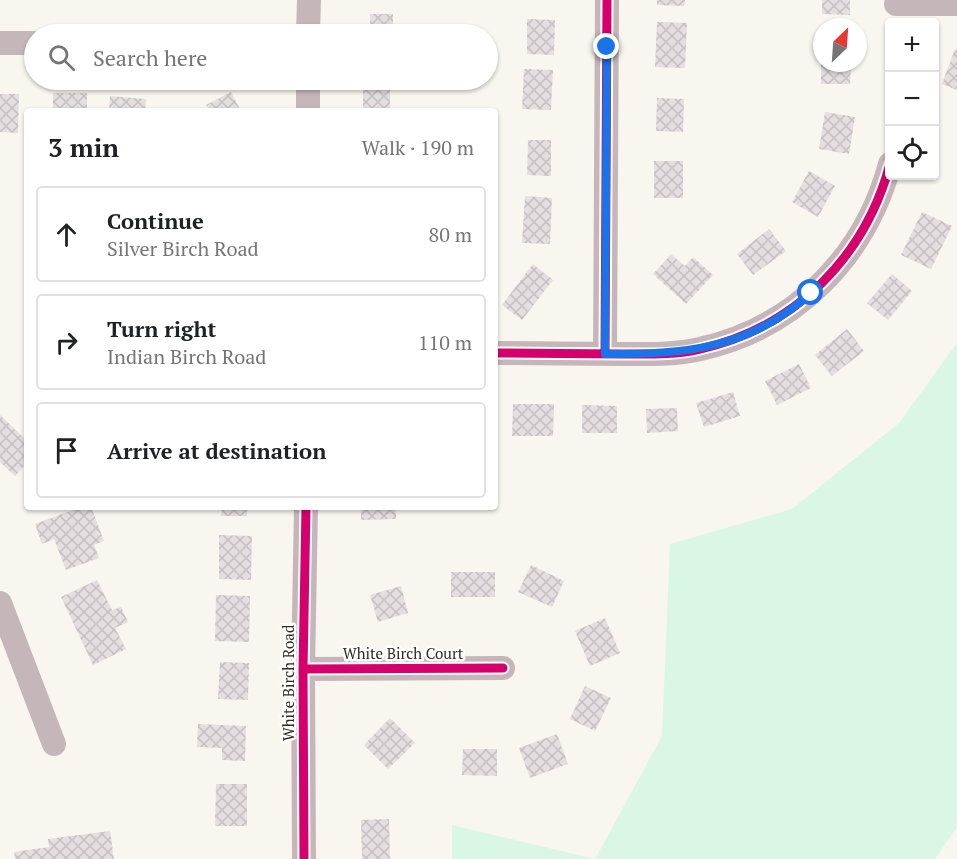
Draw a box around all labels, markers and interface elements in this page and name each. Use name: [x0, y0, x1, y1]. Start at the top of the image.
north arrow: [813, 18, 867, 72]
map controls: [885, 18, 939, 180]
button: +: [885, 18, 939, 72]
search box: [24, 24, 498, 90]
route end: [593, 33, 619, 59]
icon: search: [45, 41, 78, 74]
text: Search here: [93, 43, 207, 72]
button: −: [885, 72, 939, 126]
button: locate: [885, 126, 939, 180]
text: 3 min: [48, 130, 119, 164]
text: Walk · 190 m: [362, 134, 474, 161]
text: Continue: [107, 206, 204, 235]
icon: ahead: [50, 218, 83, 251]
text: 80 m: [429, 221, 472, 248]
text: Silver Birch Road: [107, 235, 259, 262]
route start: [797, 279, 823, 305]
text: Turn right: [107, 314, 216, 343]
icon: right: [50, 326, 83, 359]
text: 110 m: [418, 329, 472, 356]
text: Indian Birch Road: [107, 343, 266, 370]
icon: arrive: [50, 434, 83, 467]
text: Arrive at destination: [107, 436, 326, 465]
street label: White Birch Road: [278, 625, 298, 741]
street label: White Birch Court: [343, 643, 464, 663]

